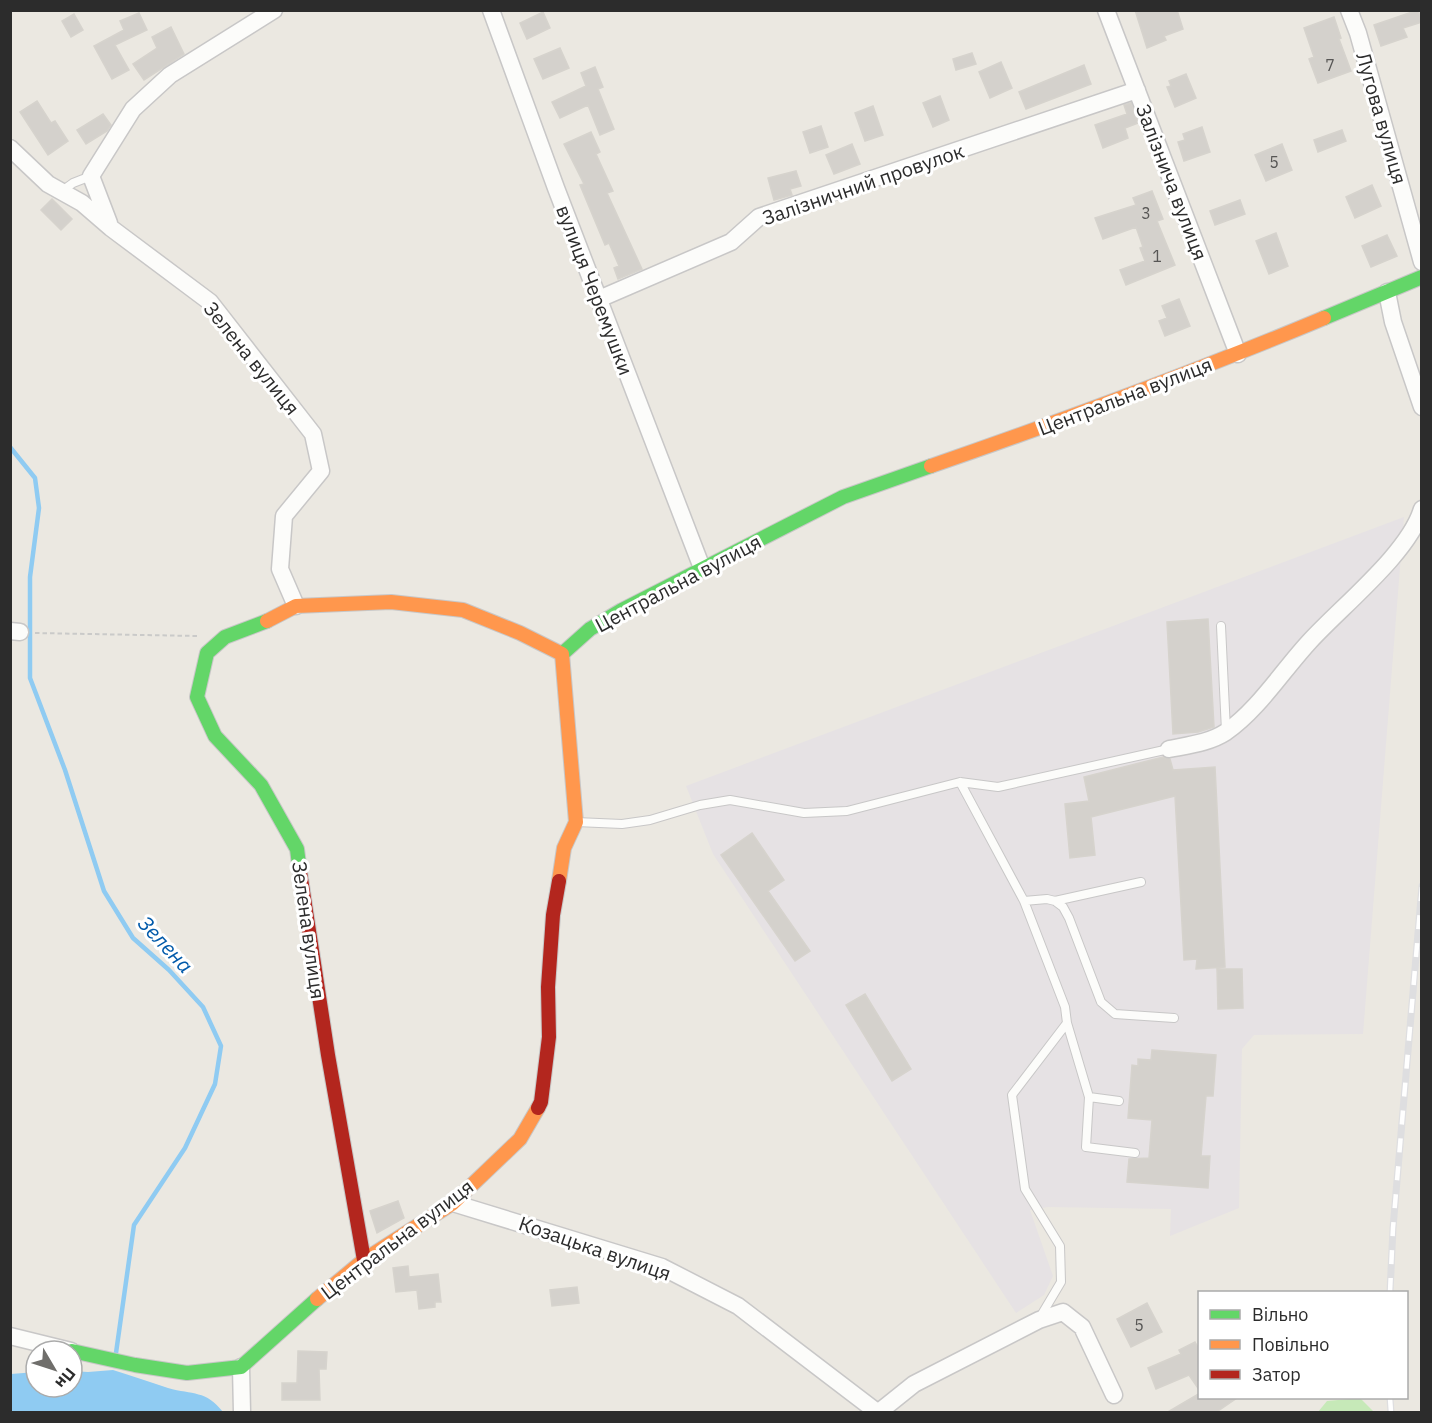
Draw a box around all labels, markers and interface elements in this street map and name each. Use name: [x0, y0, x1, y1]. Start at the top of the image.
street label: Лугова вулиця: [1350, 49, 1414, 187]
house number: 7: [1325, 55, 1335, 75]
street label: Залізнича вулиця: [1130, 100, 1214, 264]
street label: Залізничний провулок: [758, 137, 968, 231]
house number: 5: [1269, 152, 1279, 172]
street label: вулиця Черемушки: [550, 201, 640, 379]
house number: 3: [1141, 203, 1151, 223]
house number: 1: [1152, 246, 1162, 266]
street label: Зелена вулиця: [198, 296, 306, 420]
street label: Центральна вулиця: [1034, 350, 1216, 442]
street label: Центральна вулиця: [590, 528, 766, 638]
street label: Зелена вулиця: [286, 859, 332, 1001]
water label: Зелена: [132, 909, 200, 979]
street label: Центральна вулиця: [315, 1173, 479, 1305]
street label: Козацька вулиця: [515, 1209, 675, 1287]
legend: [1198, 1291, 1408, 1399]
text: Вільно: [1252, 1303, 1308, 1326]
house number: 5: [1134, 1315, 1144, 1335]
text: Повільно: [1252, 1333, 1329, 1356]
north arrow: [24, 1339, 84, 1399]
text: Затор: [1252, 1363, 1301, 1386]
text: Пн: [51, 1364, 80, 1393]

